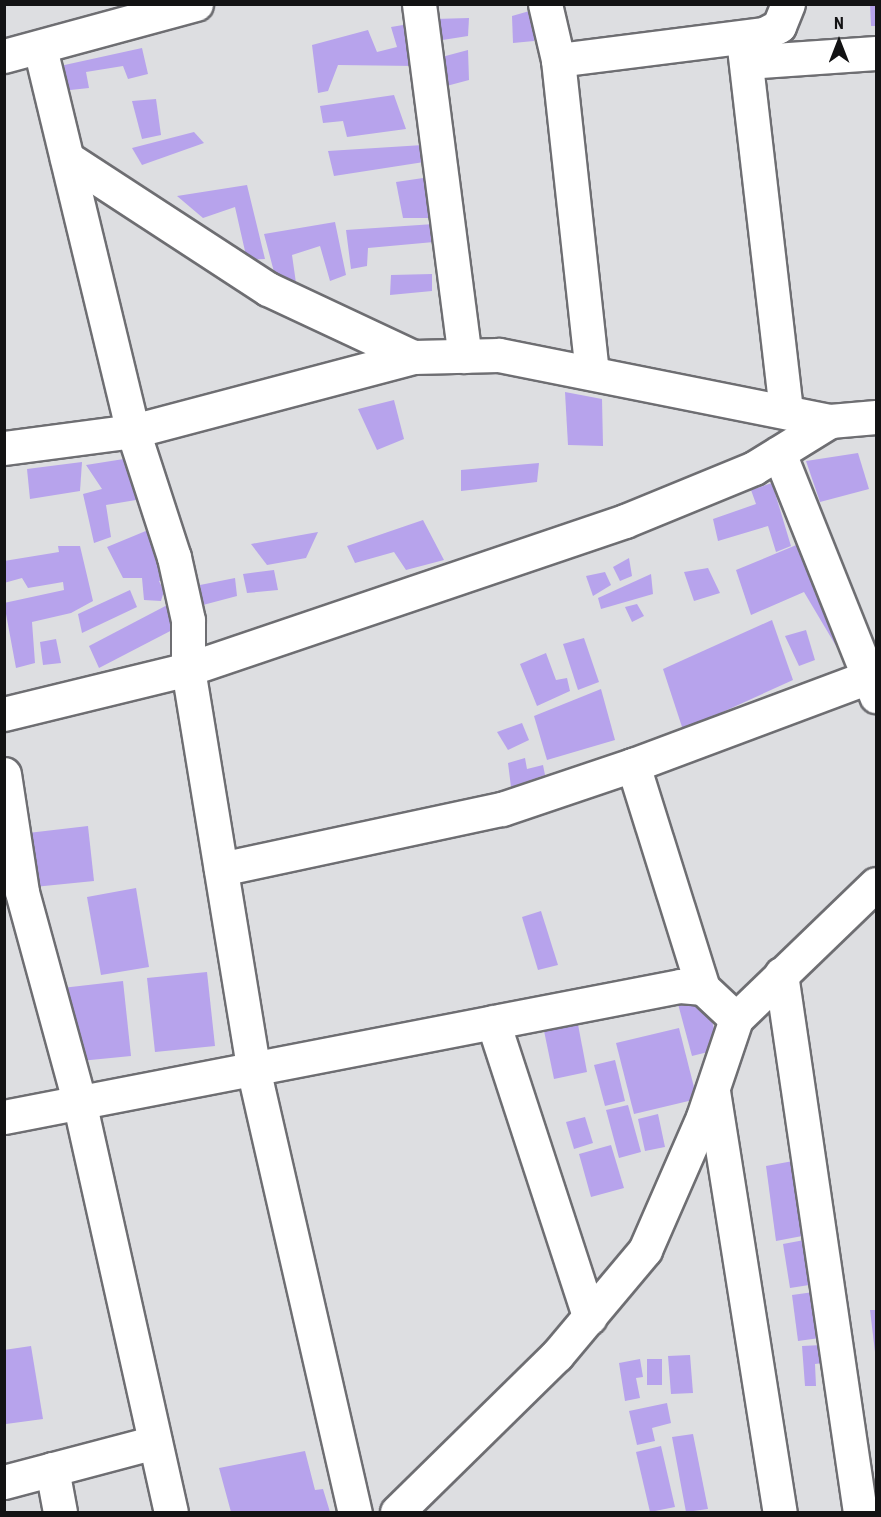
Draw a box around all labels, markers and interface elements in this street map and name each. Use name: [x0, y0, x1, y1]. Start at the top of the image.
north arrow: [809, 12, 869, 72]
text: N: [834, 14, 844, 33]

